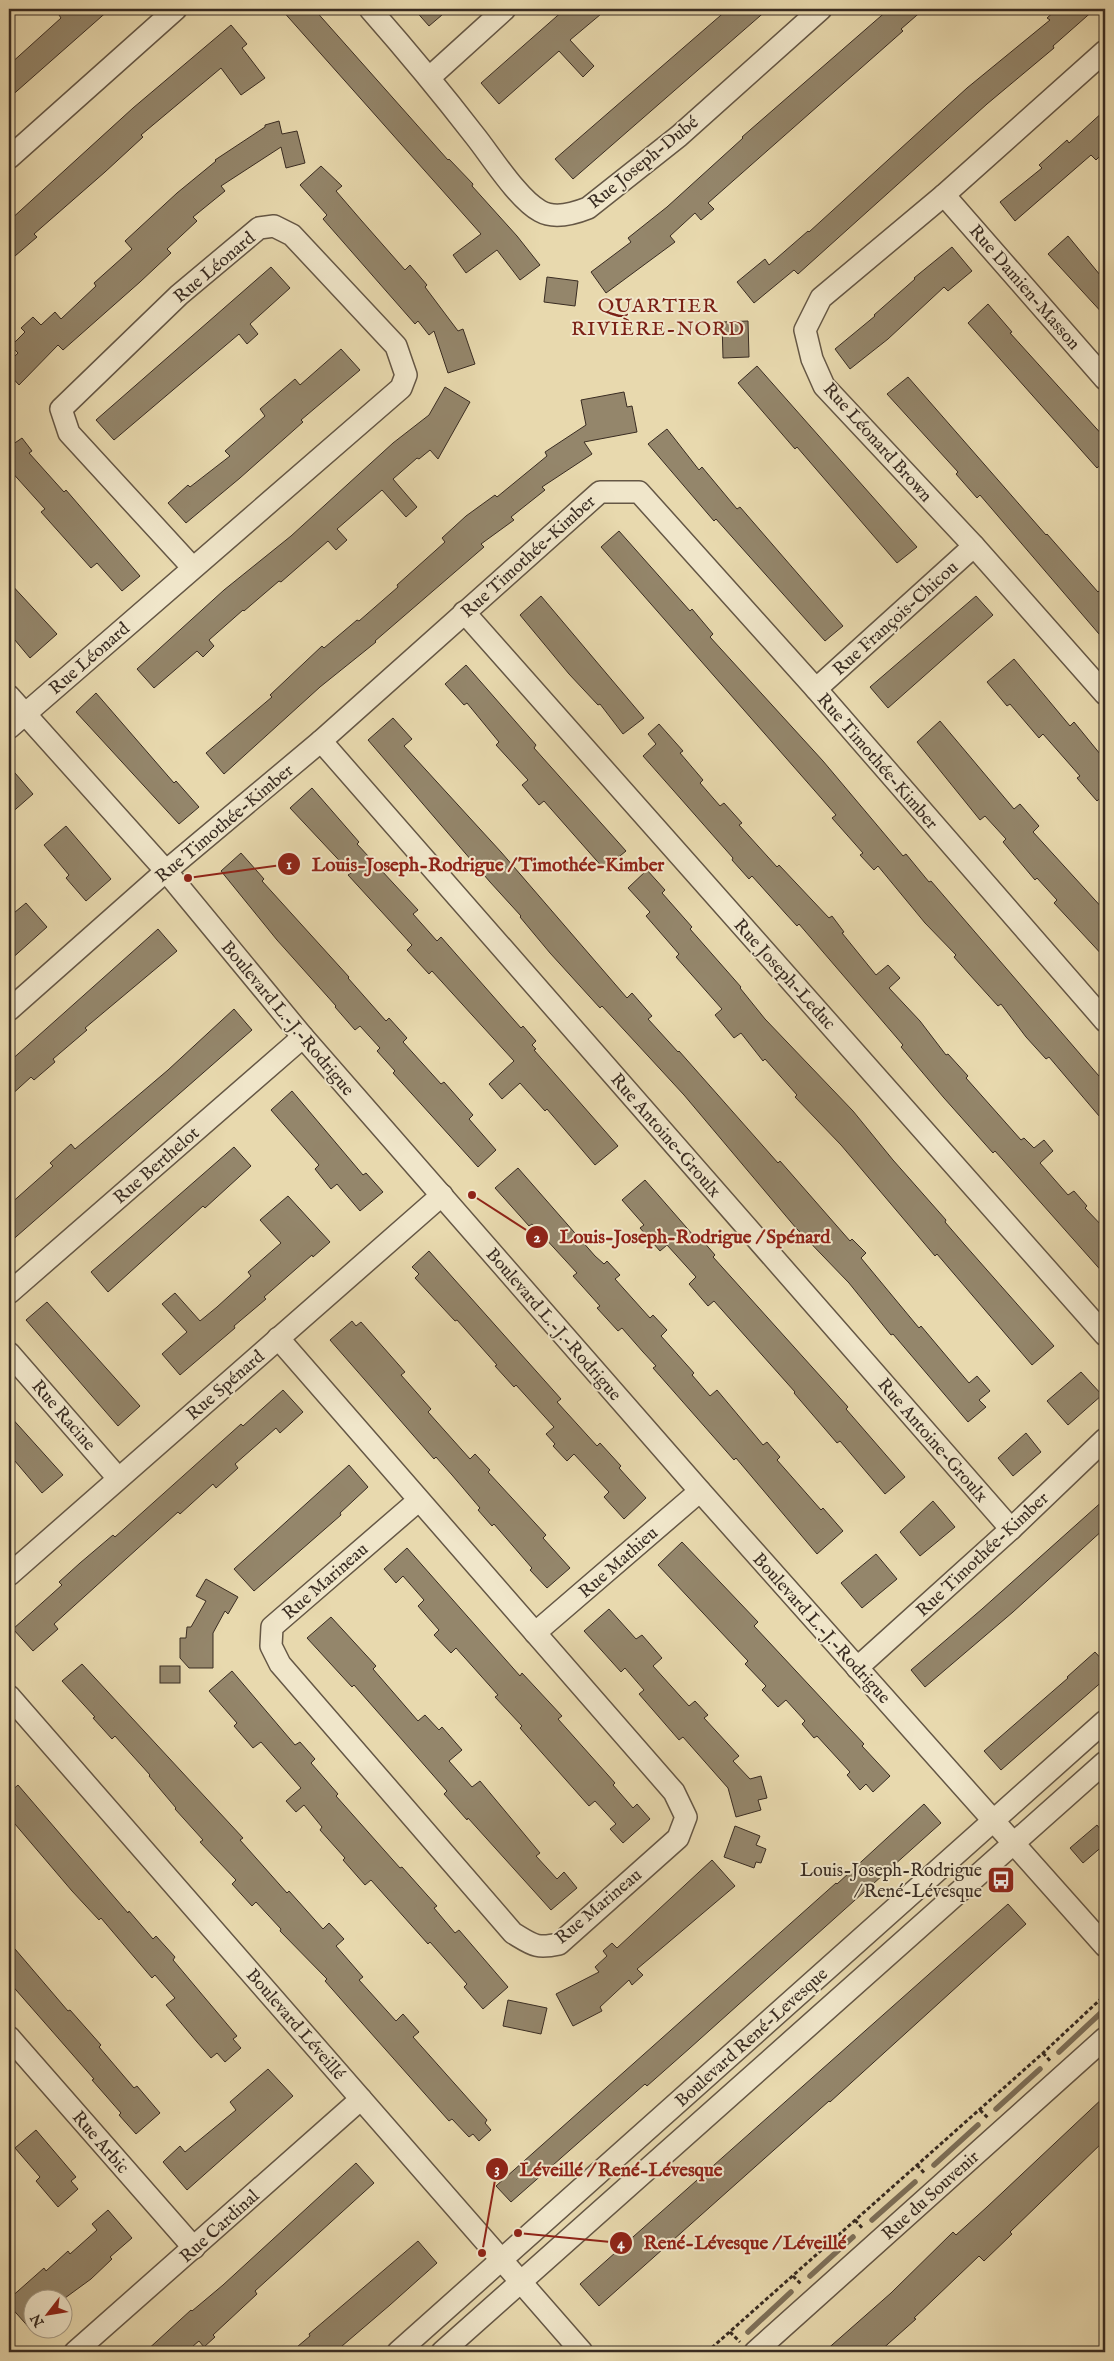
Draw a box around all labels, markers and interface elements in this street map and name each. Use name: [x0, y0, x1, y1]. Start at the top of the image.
street label: Rue Joseph-Dubé: [584, 112, 704, 215]
street label: Rue Damien-Masson: [963, 221, 1085, 356]
street label: Rue Léonard: [169, 227, 261, 309]
district label: QUARTIER RIVIÈRE-NORD: [571, 294, 745, 342]
street label: Rue Léonard Brown: [817, 378, 937, 508]
street label: Rue Timothée-Kimber: [457, 490, 601, 624]
street label: Rue François-Chicou: [828, 557, 964, 682]
street label: Rue Léonard: [45, 618, 135, 700]
street label: Rue Timothée-Kimber: [811, 689, 943, 835]
street label: Rue Timothée-Kimber: [151, 759, 299, 889]
callout: Louis-Joseph-Rodrigue / Timothée-Kimber: [276, 847, 674, 881]
text: Louis-Joseph-Rodrigue / Timothée-Kimber: [312, 854, 665, 878]
text: 1: [286, 855, 292, 874]
street label: Rue Joseph-Leduc: [728, 915, 840, 1036]
street label: Boulevard L.-J.-Rodrigue: [215, 937, 359, 1101]
street label: Rue Antoine-Groulx: [605, 1069, 725, 1203]
street label: Rue Berthelot: [109, 1122, 205, 1210]
callout: Louis-Joseph-Rodrigue / Spénard: [525, 1220, 841, 1254]
text: Louis-Joseph-Rodrigue / Spénard: [560, 1226, 831, 1250]
text: 2: [533, 1228, 541, 1247]
street label: Boulevard L.-J.-Rodrigue: [480, 1244, 626, 1406]
street label: Rue Spénard: [182, 1346, 270, 1426]
street label: Rue Antoine-Groulx: [872, 1374, 992, 1508]
street label: Rue Racine: [26, 1376, 100, 1456]
street label: Rue Timothée-Kimber: [912, 1487, 1055, 1623]
street label: Rue Mathieu: [574, 1522, 663, 1604]
street label: Rue Marineau: [278, 1539, 374, 1626]
street label: Boulevard L.-J.-Rodrigue: [747, 1549, 895, 1709]
place label: Louis-Joseph-Rodrigue / René-Lévesque: [800, 1860, 982, 1904]
street label: Rue Marineau: [551, 1864, 647, 1950]
bus stop icon: Louis-Joseph-Rodrigue / René-Lévesque: [986, 1865, 1016, 1895]
street label: Boulevard René-Levesque: [671, 1963, 833, 2113]
street label: Boulevard Léveillé: [240, 1965, 349, 2085]
street label: Rue Arbic: [66, 2107, 134, 2179]
street label: Rue du Souvenir: [877, 2146, 985, 2246]
callout: Léveillé / René-Lévesque: [484, 2152, 733, 2186]
text: Léveillé / René-Lévesque: [519, 2159, 723, 2183]
text: 3: [494, 2160, 500, 2179]
street label: Rue Cardinal: [175, 2185, 265, 2269]
callout: René-Lévesque / Léveillé: [608, 2226, 856, 2260]
text: René-Lévesque / Léveillé: [643, 2232, 847, 2256]
text: 4: [617, 2234, 625, 2253]
north arrow: [22, 2288, 72, 2338]
text: N: [27, 2310, 49, 2331]

